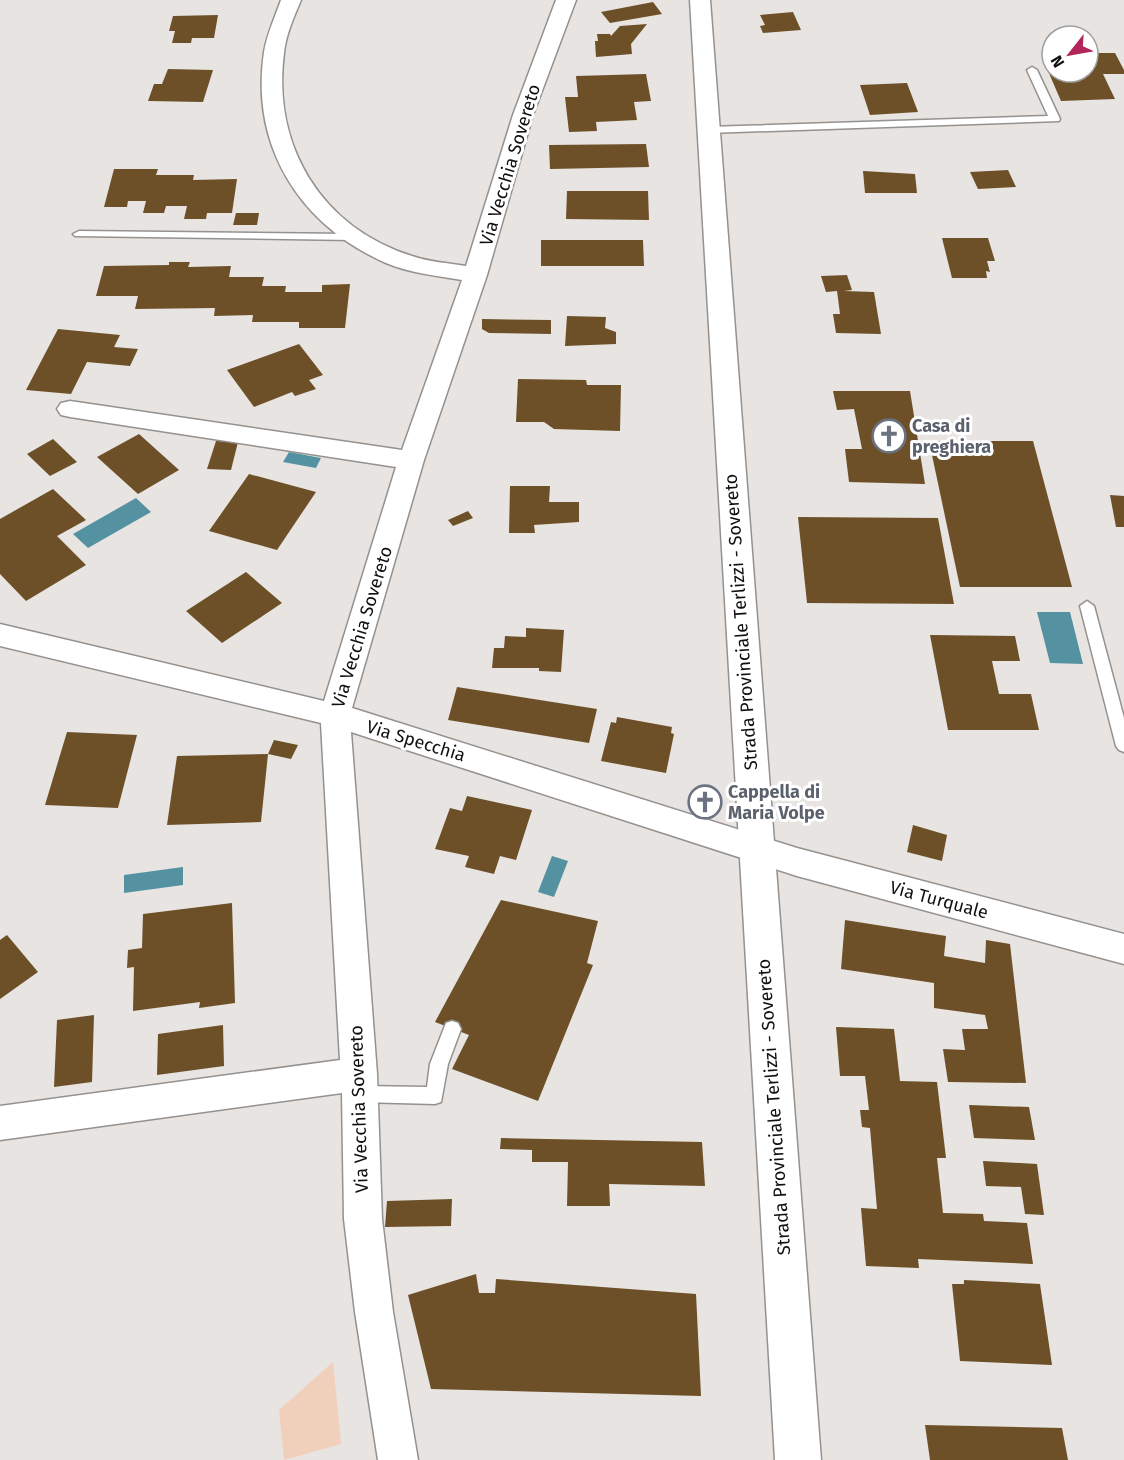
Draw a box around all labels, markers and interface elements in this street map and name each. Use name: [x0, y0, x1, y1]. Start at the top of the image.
north arrow: [1040, 24, 1100, 84]
text: N: [1047, 52, 1068, 71]
street label: Via Vecchia Sovereto: [475, 82, 545, 248]
place label: Casa di preghiera: [912, 415, 991, 458]
church icon: Casa di preghiera: [871, 418, 907, 454]
street label: Strada Provinciale Terlizzi - Sovereto: [720, 473, 762, 771]
street label: Via Vecchia Sovereto: [327, 544, 397, 710]
street label: Via Specchia: [364, 716, 468, 766]
place label: Cappella di Maria Volpe: [728, 781, 825, 824]
church icon: Cappella di Maria Volpe: [687, 784, 723, 820]
street label: Via Turquale: [887, 876, 991, 924]
street label: Strada Provinciale Terlizzi - Sovereto: [753, 958, 795, 1256]
street label: Via Vecchia Sovereto: [345, 1025, 373, 1193]

